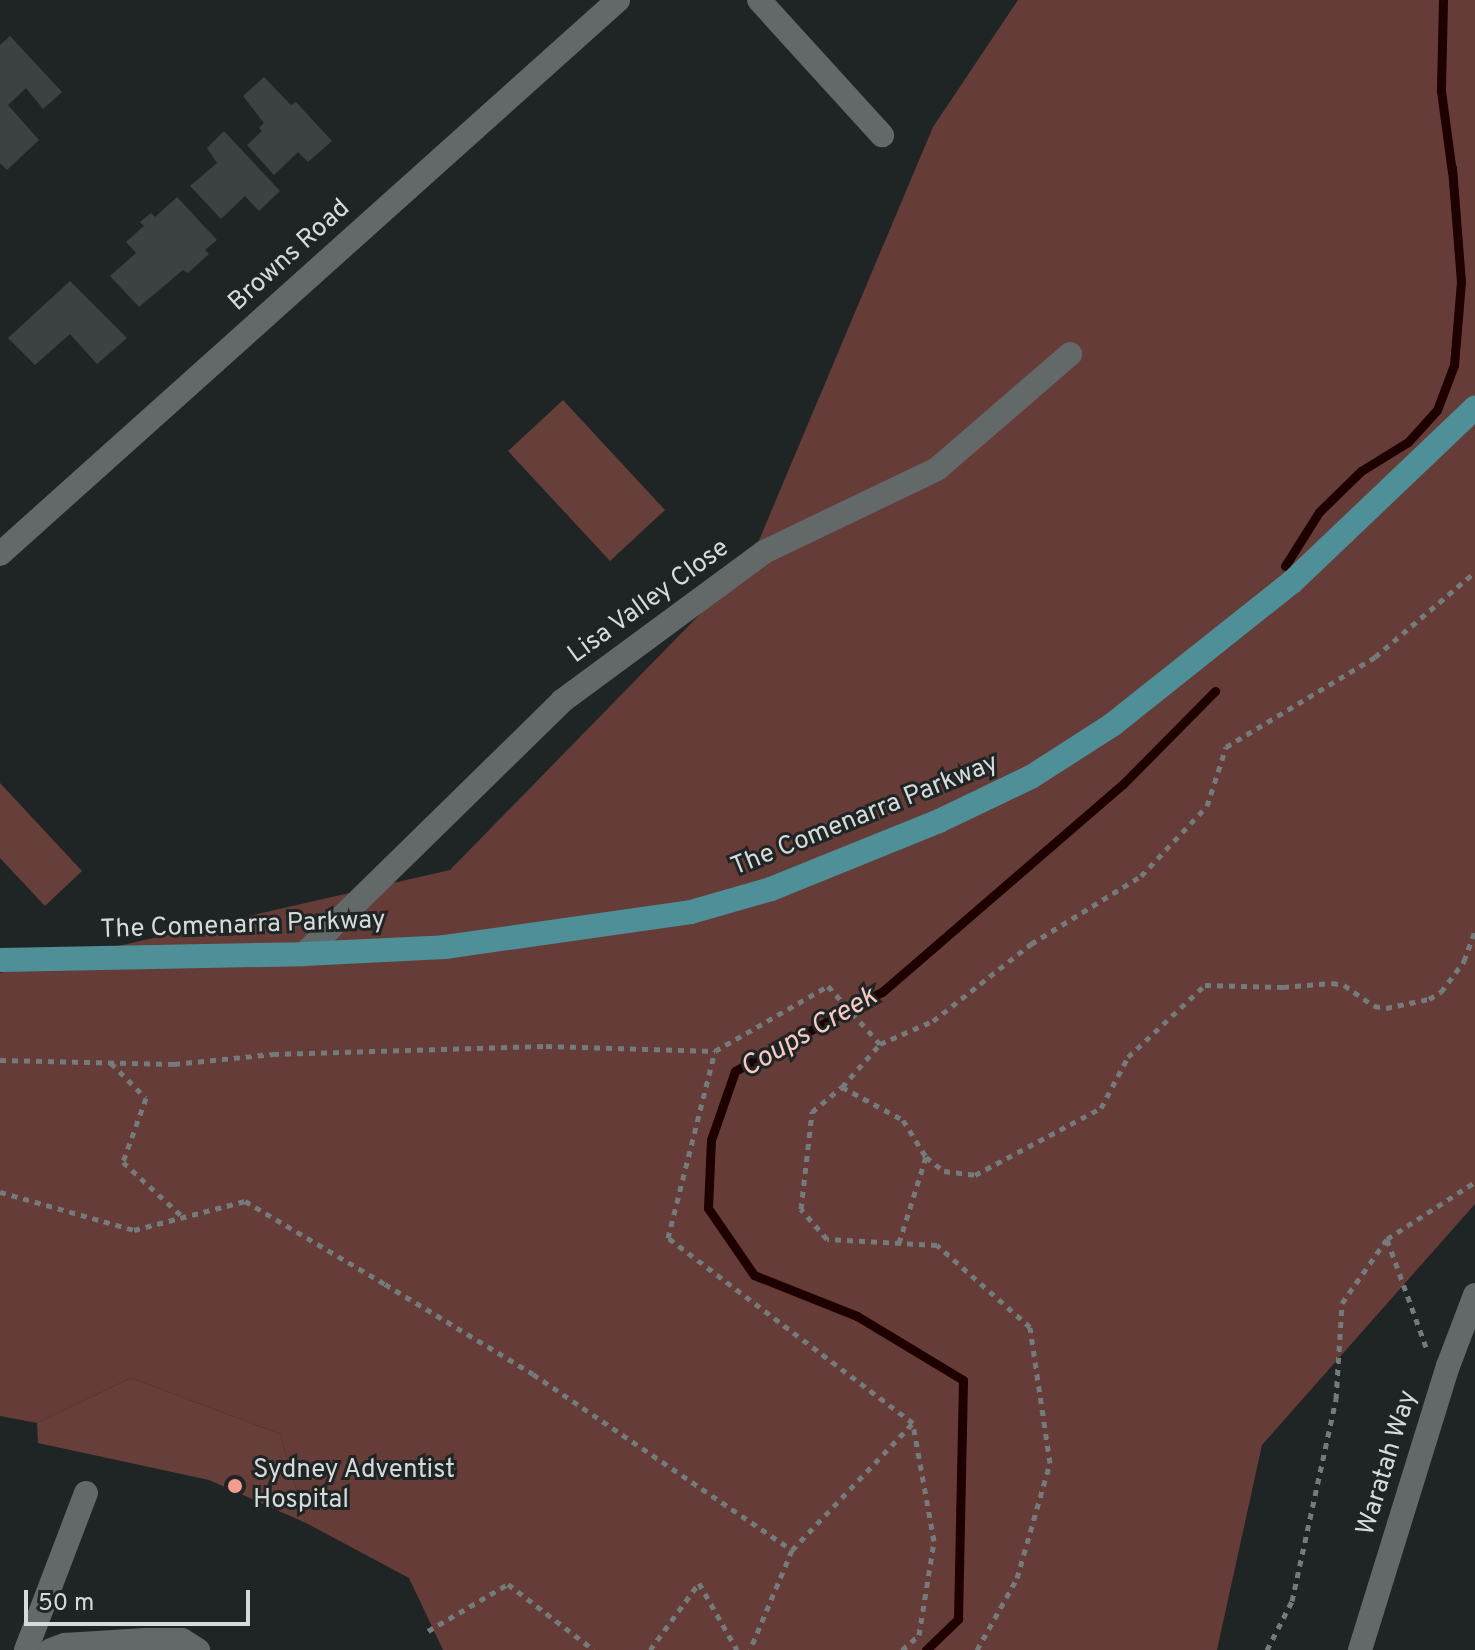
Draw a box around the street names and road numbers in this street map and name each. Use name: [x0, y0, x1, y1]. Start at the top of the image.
street label: Browns Road: [223, 193, 357, 319]
street label: Lisa Valley Close: [562, 533, 736, 671]
street label: The Comenarra Parkway: [727, 748, 1003, 884]
street label: The Comenarra Parkway: [100, 905, 386, 947]
street label: Waratah Way: [1351, 1386, 1425, 1540]

